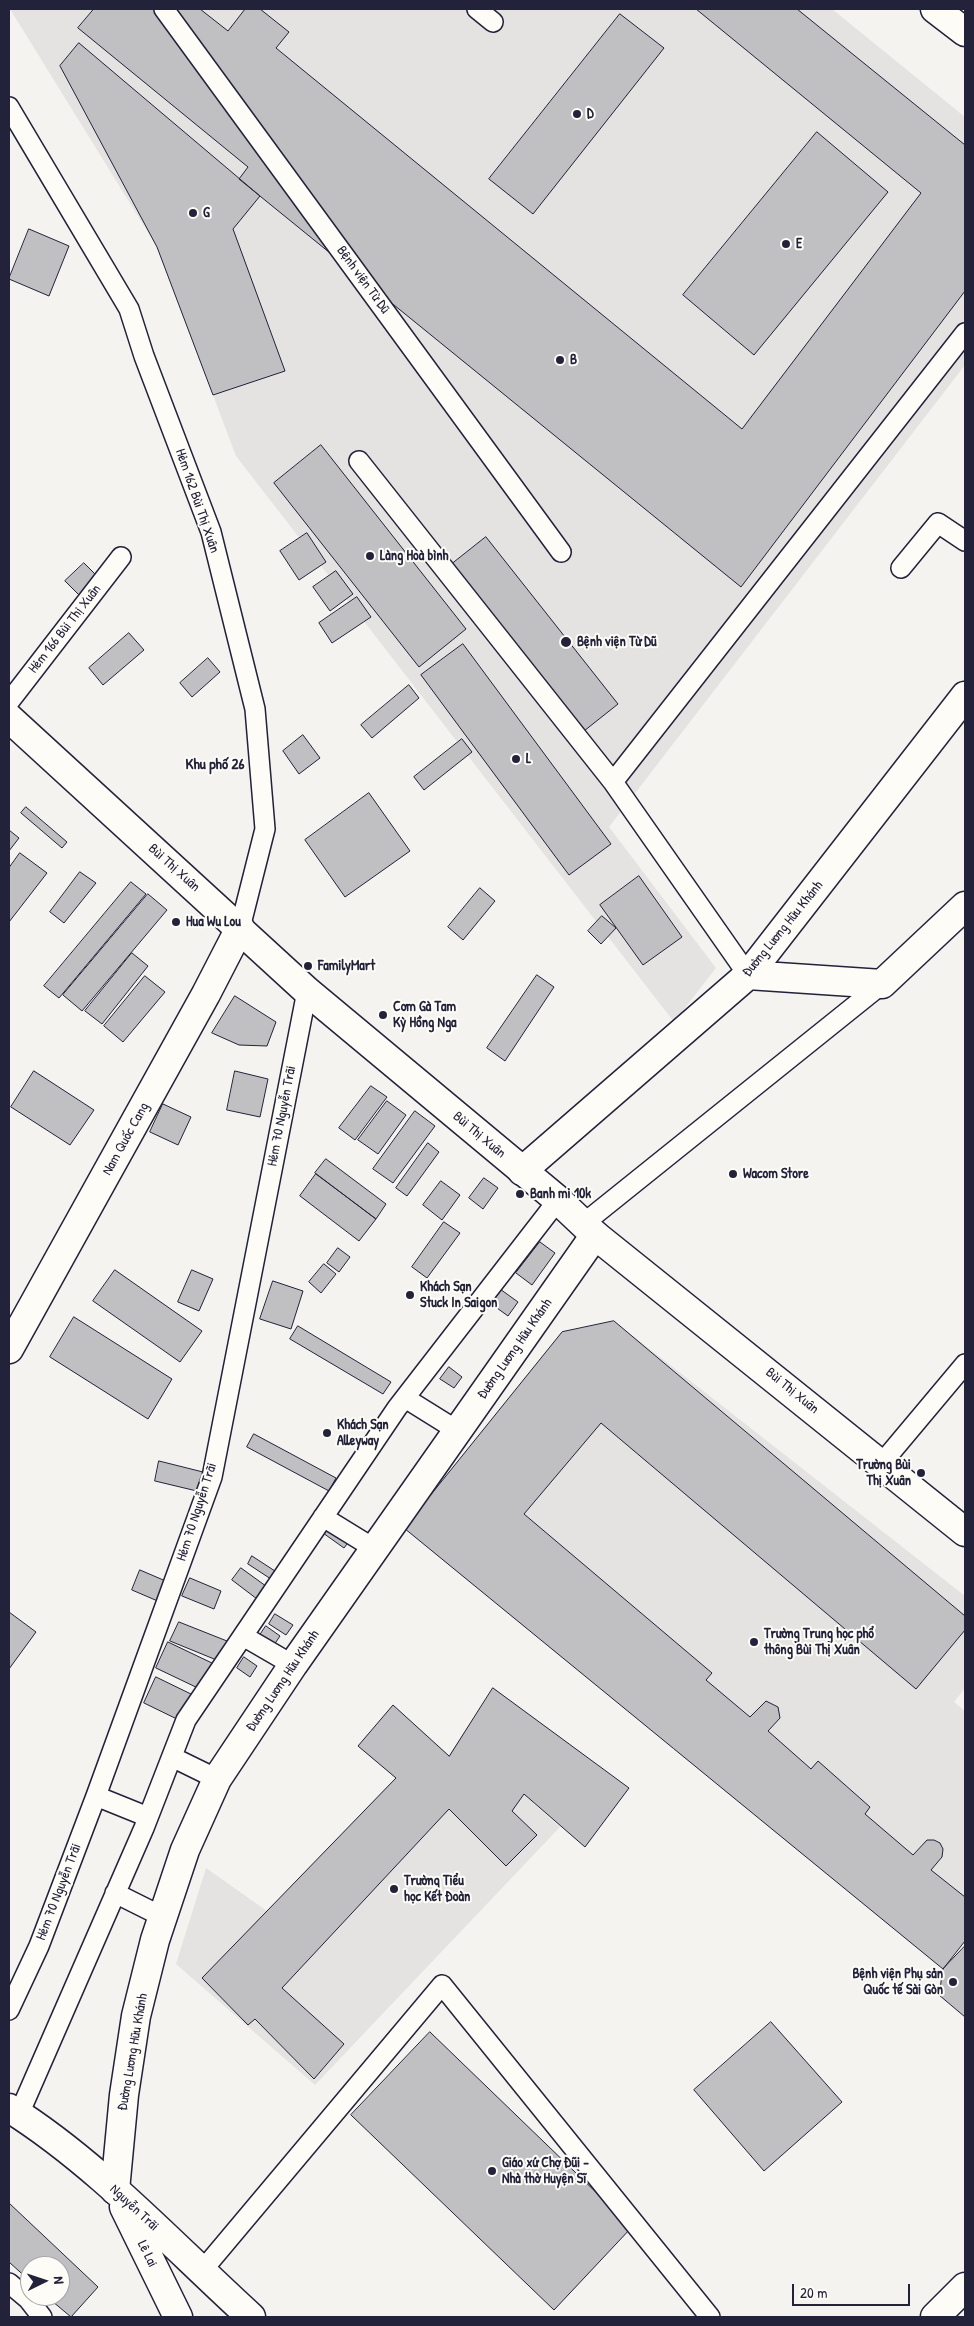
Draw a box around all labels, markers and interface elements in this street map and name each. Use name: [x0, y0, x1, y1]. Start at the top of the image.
place label: D: [587, 106, 594, 122]
marker: D: [571, 108, 583, 120]
place label: G: [203, 205, 210, 221]
marker: G: [187, 207, 199, 219]
place label: E: [796, 236, 802, 252]
marker: E: [780, 238, 792, 250]
street label: Bệnh viện Từ Dũ: [333, 243, 393, 317]
place label: B: [570, 352, 577, 368]
marker: B: [554, 354, 566, 366]
street label: Hẻm 162 Bùi Thị Xuân: [171, 447, 223, 555]
place label: Làng Hoà bình: [380, 548, 448, 564]
marker: Làng Hoà bình: [364, 550, 376, 562]
street label: Hẻm 166 Bùi Thị Xuân: [25, 581, 105, 677]
place label: Bệnh viện Từ Dũ: [577, 634, 657, 650]
marker: Bệnh viện Từ Dũ: [559, 635, 573, 649]
place label: L: [526, 751, 531, 767]
marker: L: [510, 753, 522, 765]
district label: Khu phố 26: [186, 756, 244, 774]
street label: Bùi Thị Xuân: [145, 840, 203, 896]
street label: Đường Lương Hữu Khánh: [739, 878, 827, 980]
place label: Hua Wu Lou: [186, 914, 241, 930]
marker: Hua Wu Lou: [170, 916, 182, 928]
place label: FamilyMart: [318, 958, 375, 974]
marker: FamilyMart: [302, 960, 314, 972]
place label: Cơm Gà Tam Kỳ Hồng Nga: [393, 999, 457, 1032]
marker: Cơm Gà Tam Kỳ Hồng Nga: [377, 1009, 389, 1021]
street label: Hẻm 70 Nguyễn Trãi: [264, 1064, 300, 1168]
street label: Nam Quốc Cang: [99, 1100, 153, 1178]
street label: Bùi Thị Xuân: [449, 1108, 509, 1162]
place label: Wacom Store: [743, 1166, 809, 1182]
marker: Wacom Store: [727, 1168, 739, 1180]
place label: Banh mi 10k: [530, 1186, 591, 1202]
marker: Banh mi 10k: [514, 1188, 526, 1200]
place label: Khách Sạn Stuck In Saigon: [420, 1279, 497, 1311]
marker: Khách Sạn Stuck In Saigon: [404, 1289, 416, 1301]
street label: Đường Lương Hữu Khánh: [474, 1296, 556, 1402]
street label: Bùi Thị Xuân: [762, 1364, 822, 1418]
place label: Khách Sạn Alleyway: [337, 1417, 388, 1450]
marker: Khách Sạn Alleyway: [321, 1427, 333, 1439]
place label: Trường Bùi Thị Xuân: [856, 1457, 911, 1490]
street label: Hẻm 70 Nguyễn Trãi: [173, 1461, 221, 1563]
marker: Trường Bùi Thị Xuân: [915, 1467, 927, 1479]
place label: Trường Trung học phổ thông Bùi Thị Xuân: [764, 1626, 874, 1658]
street label: Đường Lương Hữu Khánh: [243, 1627, 323, 1735]
marker: Trường Trung học phổ thông Bùi Thị Xuân: [748, 1636, 760, 1648]
street label: Hẻm 70 Nguyễn Trãi: [33, 1841, 85, 1943]
place label: Trường Tiểu học Kết Đoàn: [404, 1873, 470, 1905]
marker: Trường Tiểu học Kết Đoàn: [388, 1883, 400, 1895]
place label: Bệnh viện Phụ sản Quốc tế Sài Gòn: [852, 1966, 943, 1998]
marker: Bệnh viện Phụ sản Quốc tế Sài Gòn: [947, 1976, 959, 1988]
street label: Đường Lương Hữu Khánh: [114, 1992, 152, 2112]
place label: Giáo xứ Chợ Đũi - Nhà thờ Huyện Sĩ: [502, 2155, 589, 2188]
marker: Giáo xứ Chợ Đũi - Nhà thờ Huyện Sĩ: [486, 2165, 498, 2177]
street label: Nguyễn Trãi: [106, 2181, 162, 2235]
street label: Lê Lai: [133, 2238, 161, 2270]
north arrow: [20, 2256, 70, 2306]
scale bar: [794, 2274, 912, 2306]
text: N: [50, 2276, 69, 2284]
text: 20 m: [800, 2282, 827, 2303]

